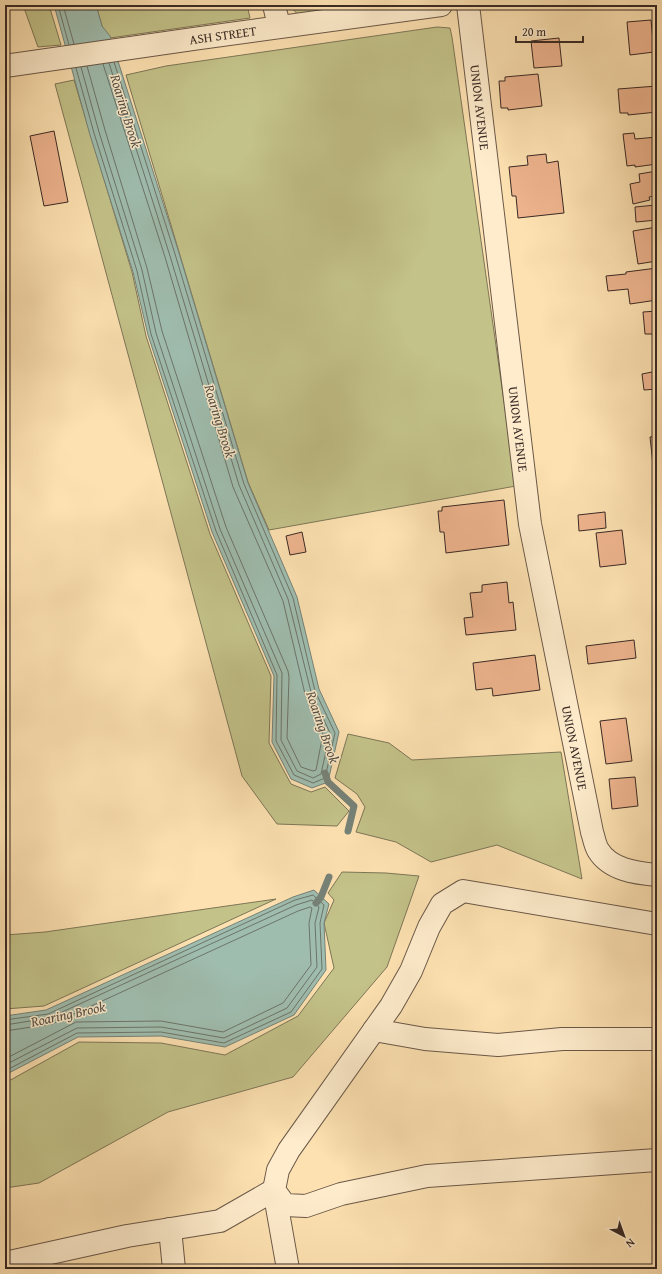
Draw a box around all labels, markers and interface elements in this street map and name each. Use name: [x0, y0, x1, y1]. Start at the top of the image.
scale bar: [516, 18, 583, 44]
street label: ASH STREET: [188, 21, 258, 49]
text: 20 m: [522, 23, 546, 40]
street label: UNION AVENUE: [466, 63, 495, 152]
water label: Roaring Brook: [105, 71, 147, 151]
water label: Roaring Brook: [199, 381, 241, 461]
street label: UNION AVENUE: [504, 385, 533, 473]
water label: Roaring Brook: [301, 687, 345, 767]
street label: UNION AVENUE: [557, 704, 593, 792]
water label: Roaring Brook: [28, 996, 108, 1032]
north arrow: [604, 1216, 644, 1256]
text: N: [622, 1235, 639, 1252]

